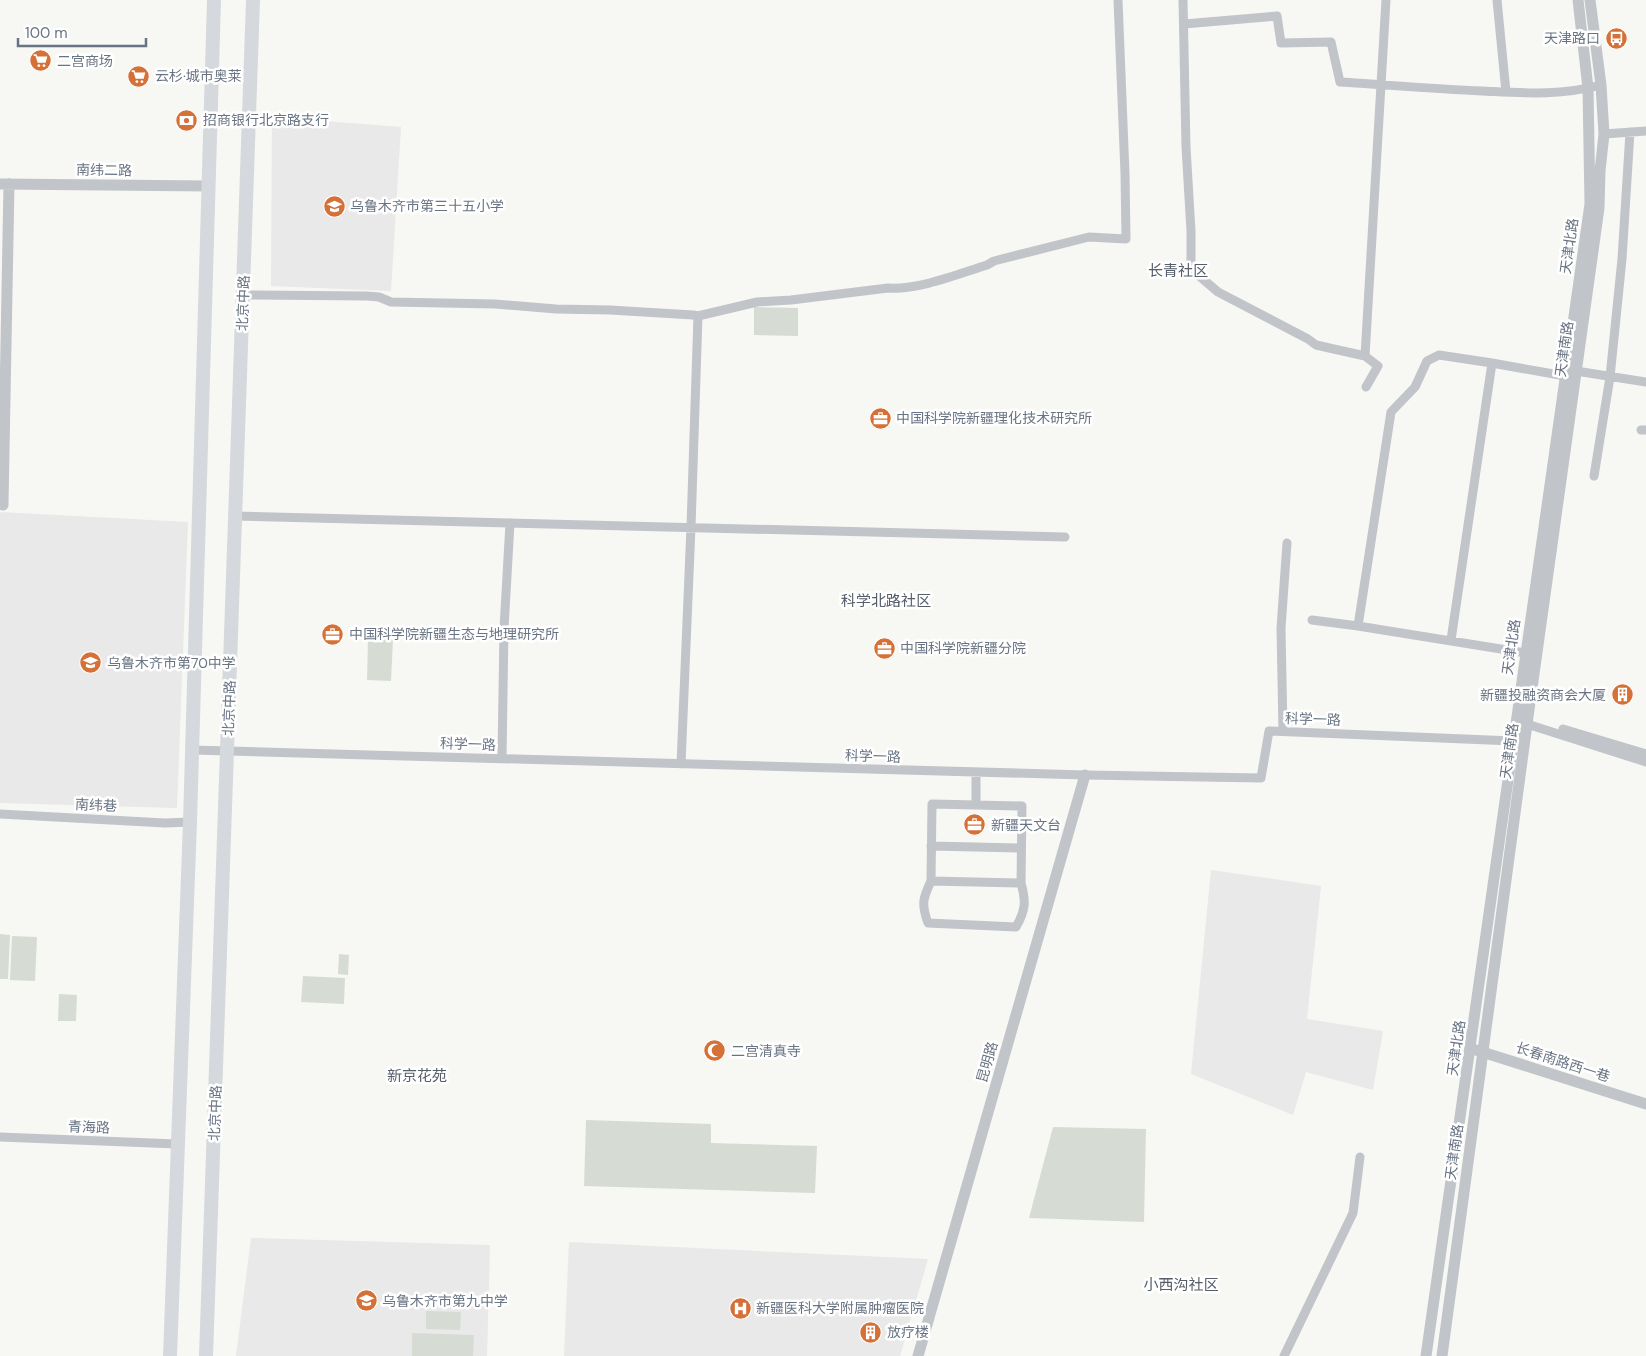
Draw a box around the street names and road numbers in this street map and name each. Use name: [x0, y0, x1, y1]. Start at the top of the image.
street label: 南纬二路: [76, 161, 132, 179]
street label: 天津北路: [1556, 217, 1582, 275]
street label: 北京中路: [233, 275, 253, 331]
street label: 天津南路: [1551, 320, 1577, 378]
street label: 天津北路: [1498, 618, 1524, 676]
street label: 北京中路: [219, 680, 239, 736]
street label: 科学一路: [1285, 709, 1341, 729]
street label: 天津南路: [1496, 722, 1522, 780]
street label: 科学一路: [440, 734, 496, 754]
street label: 科学一路: [845, 746, 901, 766]
street label: 南纬巷: [75, 795, 117, 815]
street label: 天津北路: [1443, 1019, 1469, 1077]
street label: 长春南路西一巷: [1514, 1038, 1612, 1086]
street label: 昆明路: [973, 1039, 1001, 1085]
street label: 北京中路: [205, 1085, 225, 1141]
street label: 青海路: [68, 1117, 110, 1137]
street label: 天津南路: [1441, 1123, 1467, 1181]

